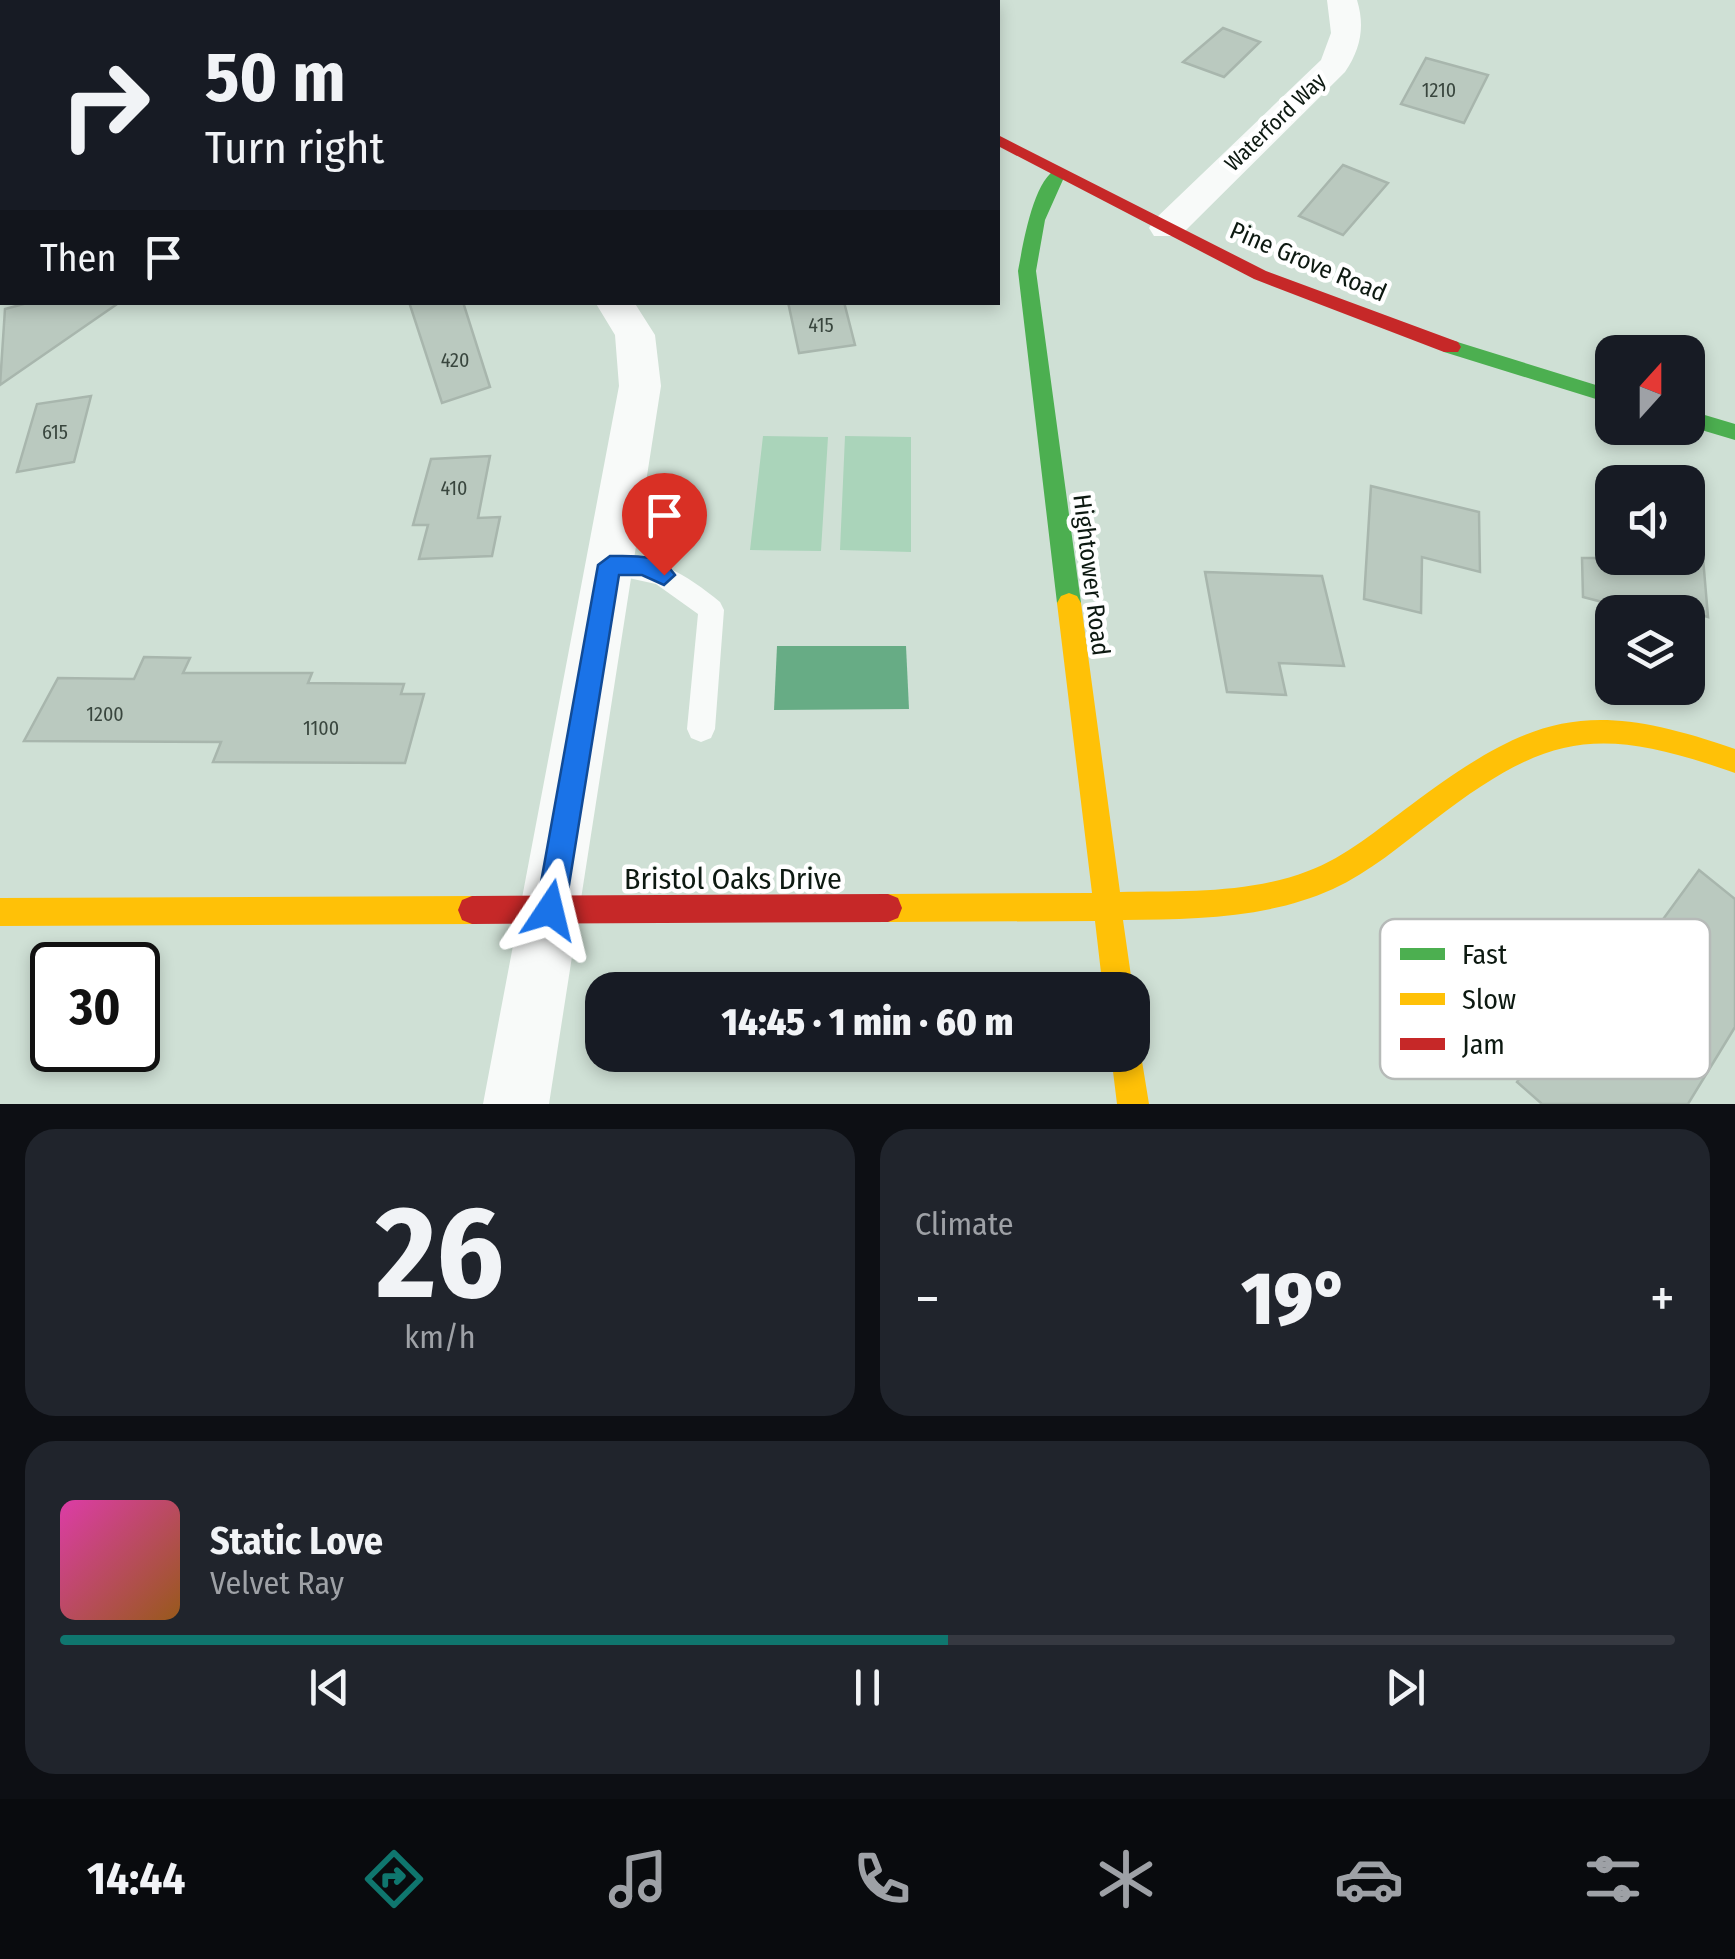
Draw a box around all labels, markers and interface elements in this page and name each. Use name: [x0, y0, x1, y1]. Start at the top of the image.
text: 50 m: [205, 36, 346, 120]
icon: right: [40, 40, 170, 170]
street label: Waterford Way: [1219, 67, 1331, 177]
house number: 1210: [1422, 78, 1456, 102]
text: Turn right: [205, 121, 384, 175]
street label: Pine Grove Road: [1225, 216, 1391, 308]
icon: arrive: [136, 230, 191, 285]
text: Then: [40, 235, 116, 281]
house number: 415: [808, 313, 834, 337]
north arrow: [1595, 335, 1705, 445]
map controls: [1595, 335, 1705, 705]
house number: 420: [441, 348, 469, 372]
house number: 615: [42, 420, 68, 444]
button: sound: [1595, 465, 1705, 575]
pin: [622, 473, 707, 576]
house number: 410: [441, 476, 467, 500]
icon: arrive: [637, 488, 692, 543]
street label: Hightower Road: [1066, 493, 1116, 657]
button: layers: [1595, 595, 1705, 705]
house number: 1200: [86, 702, 124, 726]
house number: 1100: [303, 716, 339, 740]
position arrow: [498, 858, 602, 962]
street label: Bristol Oaks Drive: [624, 861, 842, 897]
legend: [1380, 919, 1710, 1079]
text: Fast: [1462, 938, 1508, 971]
speed limit sign: 30: [30, 942, 160, 1072]
text: Slow: [1462, 983, 1516, 1016]
text: 14:45 · 1 min · 60 m: [722, 999, 1013, 1045]
text: Jam: [1462, 1028, 1505, 1061]
text: 26: [376, 1175, 504, 1331]
text: Climate: [915, 1205, 1014, 1243]
text: 19°: [1241, 1254, 1348, 1344]
text: −: [915, 1266, 940, 1332]
text: +: [1650, 1266, 1675, 1332]
text: km/h: [404, 1318, 476, 1356]
text: Static Love: [210, 1518, 383, 1564]
text: Velvet Ray: [210, 1564, 344, 1602]
icon: previous: [302, 1660, 357, 1715]
icon: pause: [840, 1660, 895, 1715]
icon: next: [1378, 1660, 1433, 1715]
icon: directions: [359, 1844, 429, 1914]
icon: music: [603, 1844, 673, 1914]
icon: phone: [847, 1844, 917, 1914]
icon: climate: [1091, 1844, 1161, 1914]
icon: car: [1334, 1844, 1404, 1914]
icon: filters: [1578, 1844, 1648, 1914]
text: 14:44: [87, 1852, 185, 1906]

